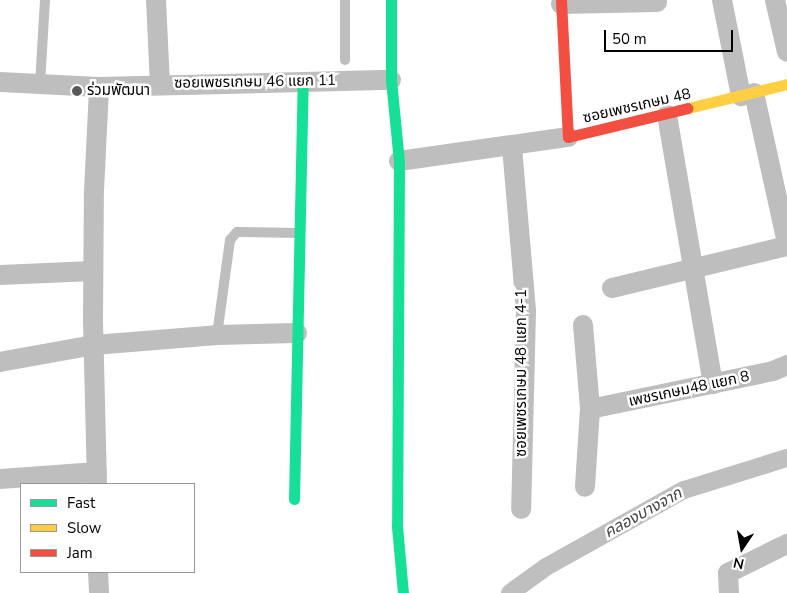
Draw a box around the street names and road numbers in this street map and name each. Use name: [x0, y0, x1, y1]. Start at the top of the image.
street label: ซอยเพชรเกษม 46 แยก 11: [174, 72, 336, 92]
street label: ซอยเพชรเกษม 48: [581, 85, 693, 127]
street label: ซอยเพชรเกษม 48 แยก 4-1: [513, 289, 531, 457]
street label: เพชรเกษม48 แยก 8: [627, 367, 751, 411]

